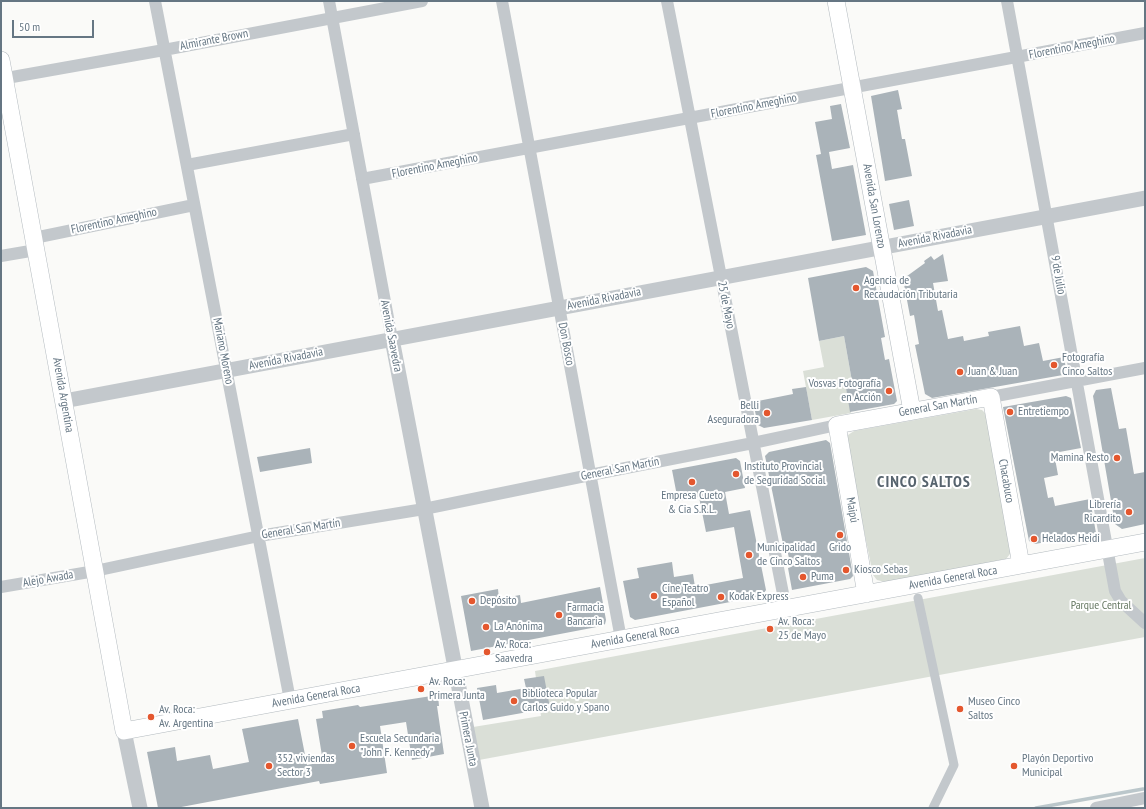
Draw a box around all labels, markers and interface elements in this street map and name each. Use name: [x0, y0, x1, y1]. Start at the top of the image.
scale bar: [14, 12, 96, 38]
text: 50 m: [19, 19, 40, 34]
street label: Almirante Brown: [179, 26, 249, 54]
street label: Florentino Ameghino: [1028, 32, 1116, 62]
street label: Florentino Ameghino: [710, 91, 798, 121]
street label: Florentino Ameghino: [391, 151, 479, 181]
street label: Avenida San Lorenzo: [859, 163, 889, 249]
street label: Florentino Ameghino: [70, 205, 158, 237]
street label: Avenida Rivadavia: [897, 223, 973, 251]
street label: 9 de Julio: [1047, 254, 1069, 296]
place label: Agencia de Recaudación Tributaria: [864, 274, 958, 302]
street label: 25 de Mayo: [714, 280, 738, 330]
marker: Agencia de Recaudación Tributaria: [851, 283, 861, 293]
street label: Avenida Rivadavia: [566, 285, 642, 313]
street label: Avenida Saavedra: [377, 299, 405, 373]
street label: Mariano Moreno: [209, 316, 237, 386]
street label: Don Bosco: [555, 321, 577, 367]
street label: Avenida Rivadavia: [248, 345, 324, 373]
place label: Fotografía Cinco Saltos: [1062, 351, 1112, 379]
street label: Avenida Argentina: [49, 356, 77, 434]
marker: Fotografía Cinco Saltos: [1049, 360, 1059, 370]
place label: Juan & Juan: [968, 365, 1017, 379]
marker: Juan & Juan: [955, 367, 965, 377]
place label: Vosvas Fotografía en Acción: [808, 377, 881, 405]
marker: Vosvas Fotografía en Acción: [884, 386, 894, 396]
street label: General San Martín: [898, 392, 978, 420]
place label: Belli Aseguradora: [707, 399, 759, 427]
place label: Entretiempo: [1018, 405, 1069, 419]
marker: Entretiempo: [1005, 407, 1015, 417]
marker: Belli Aseguradora: [762, 408, 772, 418]
place label: Mamina Resto: [1051, 451, 1109, 465]
marker: Mamina Resto: [1112, 453, 1122, 463]
street label: General San Martín: [580, 454, 660, 484]
street label: Chacabuco: [995, 458, 1017, 504]
place label: Instituto Provincial de Seguridad Social: [744, 460, 826, 488]
marker: Instituto Provincial de Seguridad Social: [731, 469, 741, 479]
district label: CINCO SALTOS: [877, 472, 971, 492]
marker: Empresa Cueto & Cia S.R.L.: [687, 477, 697, 487]
place label: Empresa Cueto & Cia S.R.L.: [661, 489, 723, 517]
street label: Maipú: [843, 496, 861, 524]
place label: Librería Ricardito: [1084, 498, 1121, 526]
marker: Librería Ricardito: [1124, 507, 1134, 517]
street label: General San Martín: [261, 516, 341, 542]
marker: Grido: [835, 530, 845, 540]
place label: Helados Heidi: [1042, 532, 1100, 546]
marker: Helados Heidi: [1029, 534, 1039, 544]
place label: Municipalidad de Cinco Saltos: [757, 541, 820, 569]
place label: Grido: [829, 541, 851, 555]
marker: Municipalidad de Cinco Saltos: [744, 550, 754, 560]
place label: Kiosco Sebas: [854, 563, 908, 577]
street label: Avenida General Roca: [908, 563, 998, 593]
marker: Kiosco Sebas: [841, 565, 851, 575]
street label: Alejo Awada: [22, 567, 74, 591]
place label: Puma: [811, 570, 834, 584]
marker: Puma: [798, 572, 808, 582]
place label: Cine Teatro Español: [662, 582, 709, 610]
place label: Kodak Express: [729, 590, 788, 604]
marker: Cine Teatro Español: [649, 591, 659, 601]
marker: Kodak Express: [716, 592, 726, 602]
place label: Depósito: [480, 594, 517, 608]
marker: Depósito: [467, 596, 477, 606]
park label: Parque Central: [1071, 599, 1131, 613]
place label: Farmacia Bancaria: [567, 601, 604, 629]
marker: Farmacia Bancaria: [554, 610, 564, 620]
place label: Av. Roca: 25 de Mayo: [778, 615, 826, 643]
place label: La Anónima: [494, 620, 543, 634]
marker: La Anónima: [481, 622, 491, 632]
street label: Avenida General Roca: [590, 622, 680, 652]
marker: Av. Roca: 25 de Mayo: [765, 624, 775, 634]
place label: Av. Roca: Saavedra: [495, 638, 533, 666]
marker: Av. Roca: Saavedra: [482, 647, 492, 657]
place label: Av. Roca: Primera Junta: [429, 675, 485, 703]
street label: Avenida General Roca: [271, 681, 361, 711]
marker: Av. Roca: Primera Junta: [416, 684, 426, 694]
place label: Biblioteca Popular Carlos Guido y Spano: [522, 687, 609, 715]
place label: Museo Cinco Saltos: [968, 695, 1020, 723]
marker: Biblioteca Popular Carlos Guido y Spano: [509, 696, 519, 706]
place label: Av. Roca: Av. Argentina: [159, 703, 213, 731]
marker: Museo Cinco Saltos: [955, 704, 965, 714]
street label: Primera Junta: [456, 710, 480, 768]
marker: Av. Roca: Av. Argentina: [146, 712, 156, 722]
place label: Escuela Secundaria "John F. Kennedy": [360, 732, 439, 760]
marker: Escuela Secundaria "John F. Kennedy": [347, 741, 357, 751]
place label: 352 viviendas Sector 3: [277, 752, 335, 780]
place label: Playón Deportivo Municipal: [1022, 752, 1093, 780]
marker: 352 viviendas Sector 3: [264, 761, 274, 771]
marker: Playón Deportivo Municipal: [1009, 761, 1019, 771]

